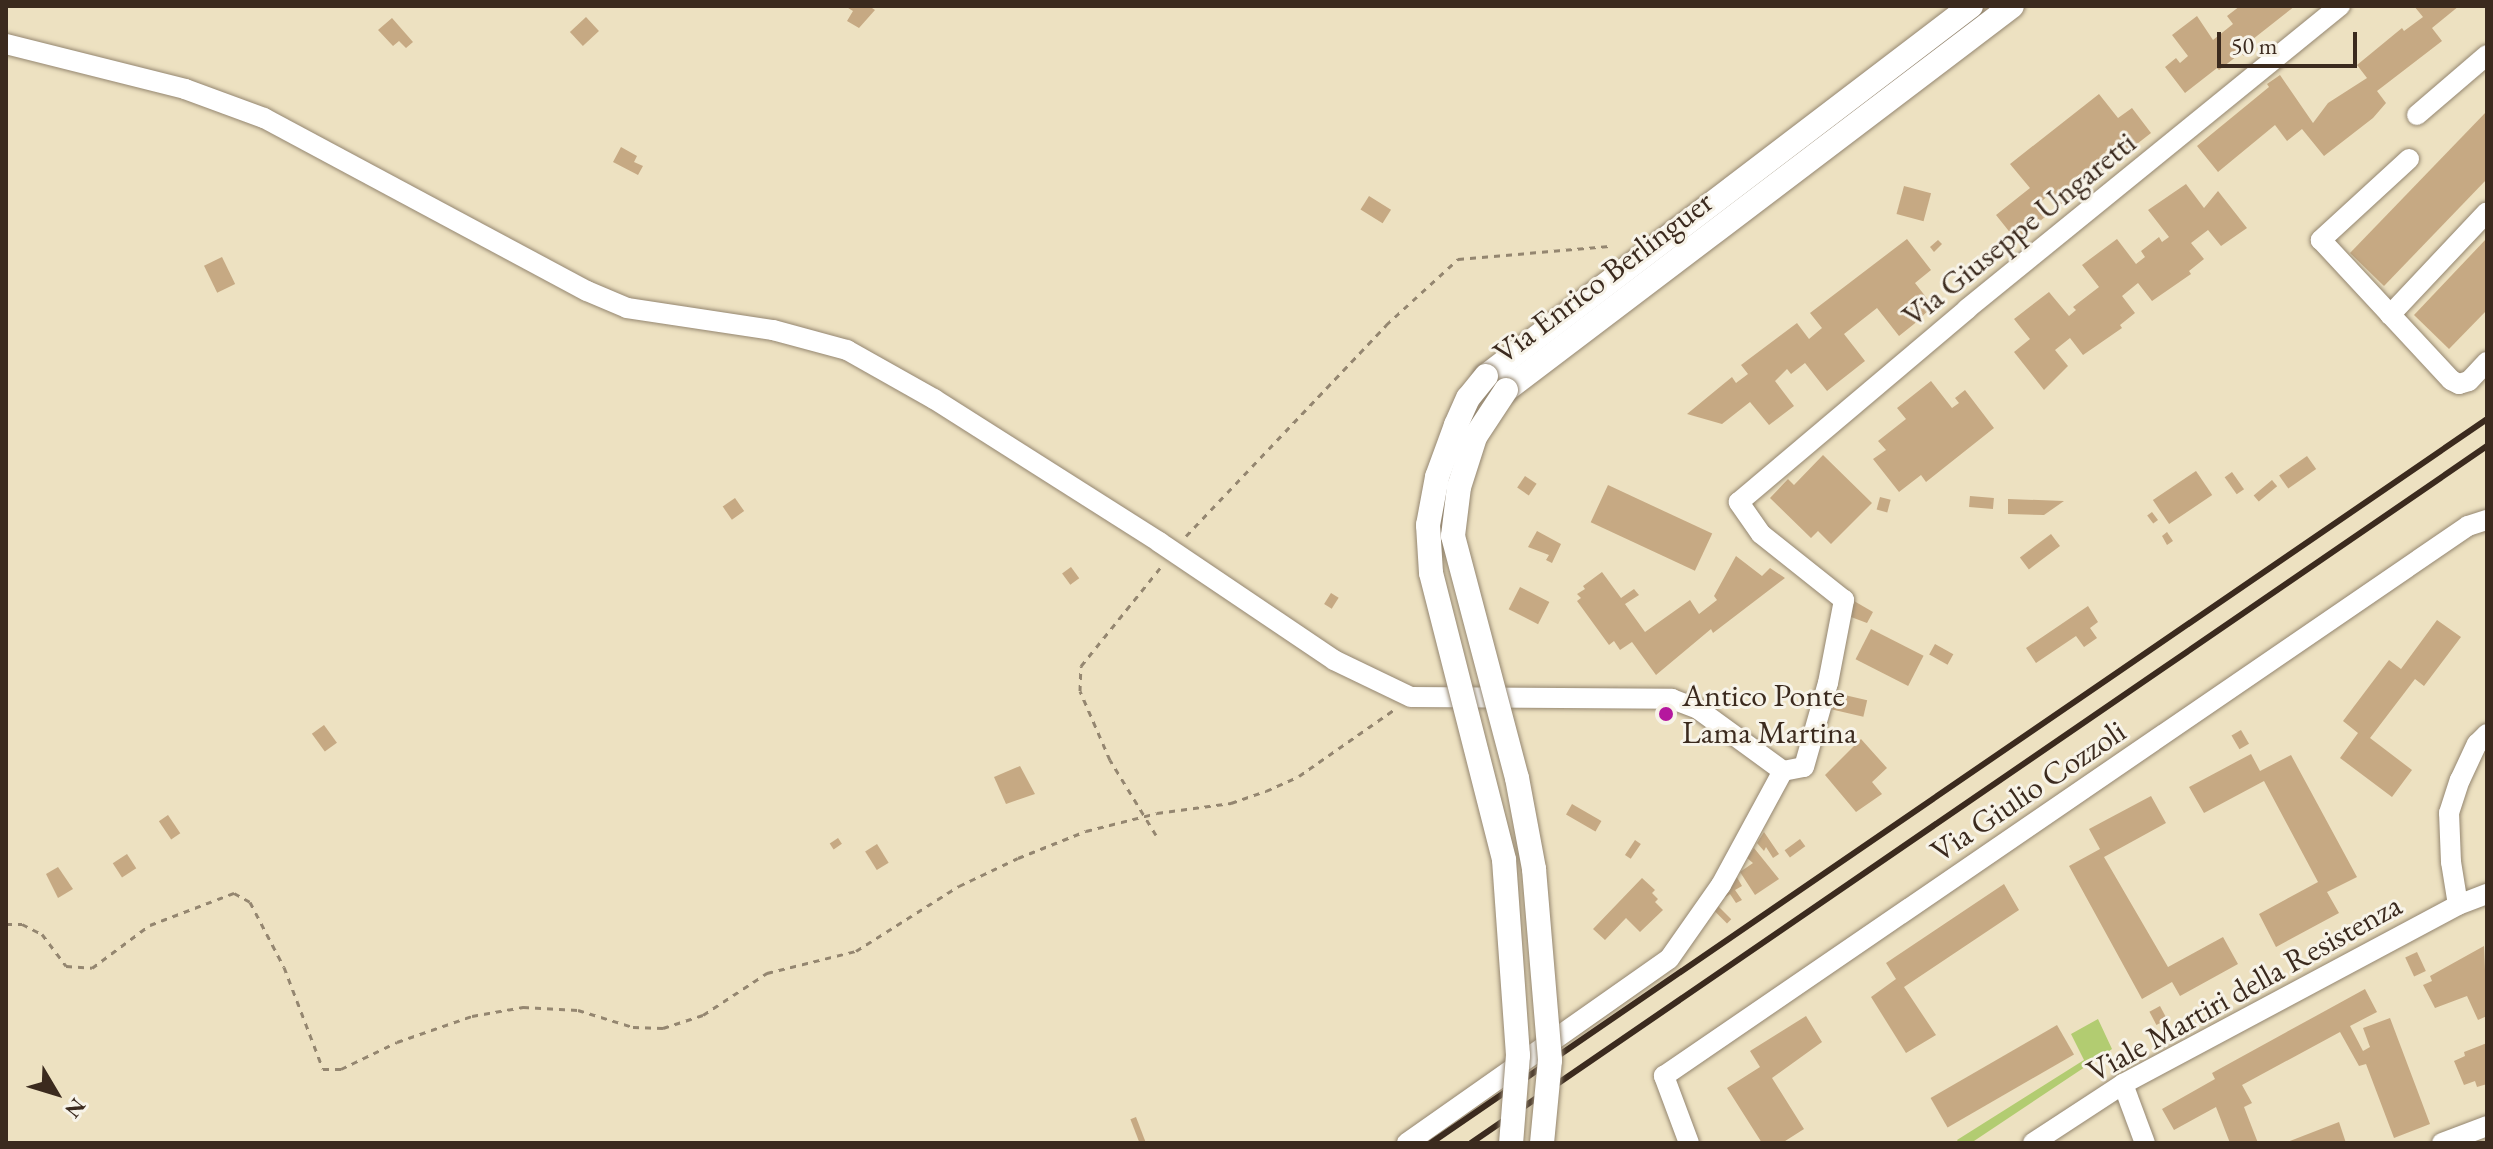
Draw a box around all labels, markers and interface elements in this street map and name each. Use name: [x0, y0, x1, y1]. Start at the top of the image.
scale bar: [2221, 16, 2361, 66]
text: 50 m: [2231, 30, 2278, 61]
street label: Via Giuseppe Ungaretti: [1895, 123, 2143, 335]
street label: Via Enrico Berlinguer: [1486, 182, 1720, 372]
place label: Antico Ponte Lama Martina: [1682, 677, 1857, 752]
marker: Antico Ponte Lama Martina: [1657, 705, 1675, 723]
street label: Via Giulio Cozzoli: [1923, 712, 2133, 870]
street label: Viale Martiri della Resistenza: [2080, 885, 2408, 1091]
north arrow: [16, 1053, 96, 1133]
text: N: [58, 1092, 92, 1124]

